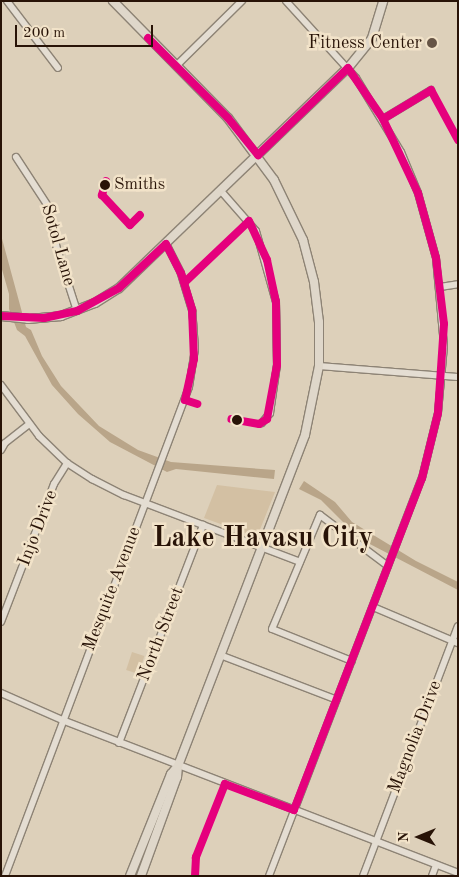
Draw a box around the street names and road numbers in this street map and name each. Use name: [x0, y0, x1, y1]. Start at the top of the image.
street label: Sotol Lane: [36, 202, 80, 288]
street label: Injo Drive: [14, 487, 62, 569]
street label: Mesquite Avenue: [78, 524, 146, 654]
street label: North Street: [133, 584, 189, 684]
street label: Magnolia Drive: [384, 677, 446, 797]

